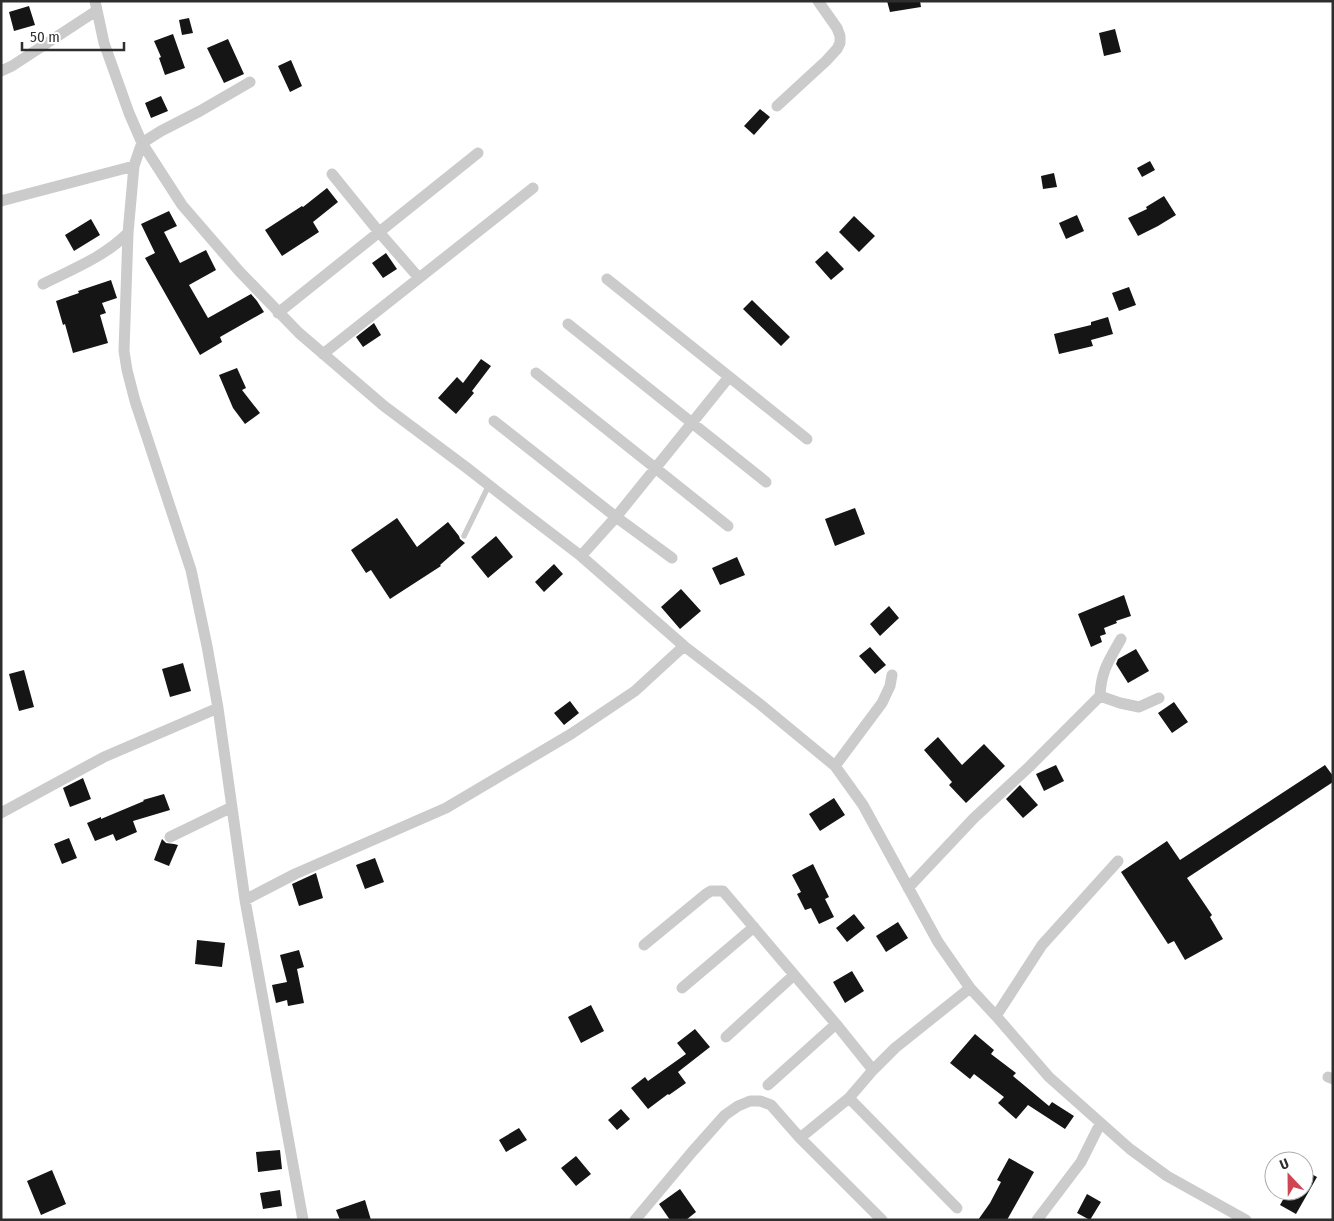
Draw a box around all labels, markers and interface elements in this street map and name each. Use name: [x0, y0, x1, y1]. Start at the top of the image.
scale bar: [22, 20, 125, 52]
text: 50 m: [30, 28, 60, 46]
north arrow: [1264, 1151, 1314, 1201]
text: U: [1277, 1155, 1291, 1174]

